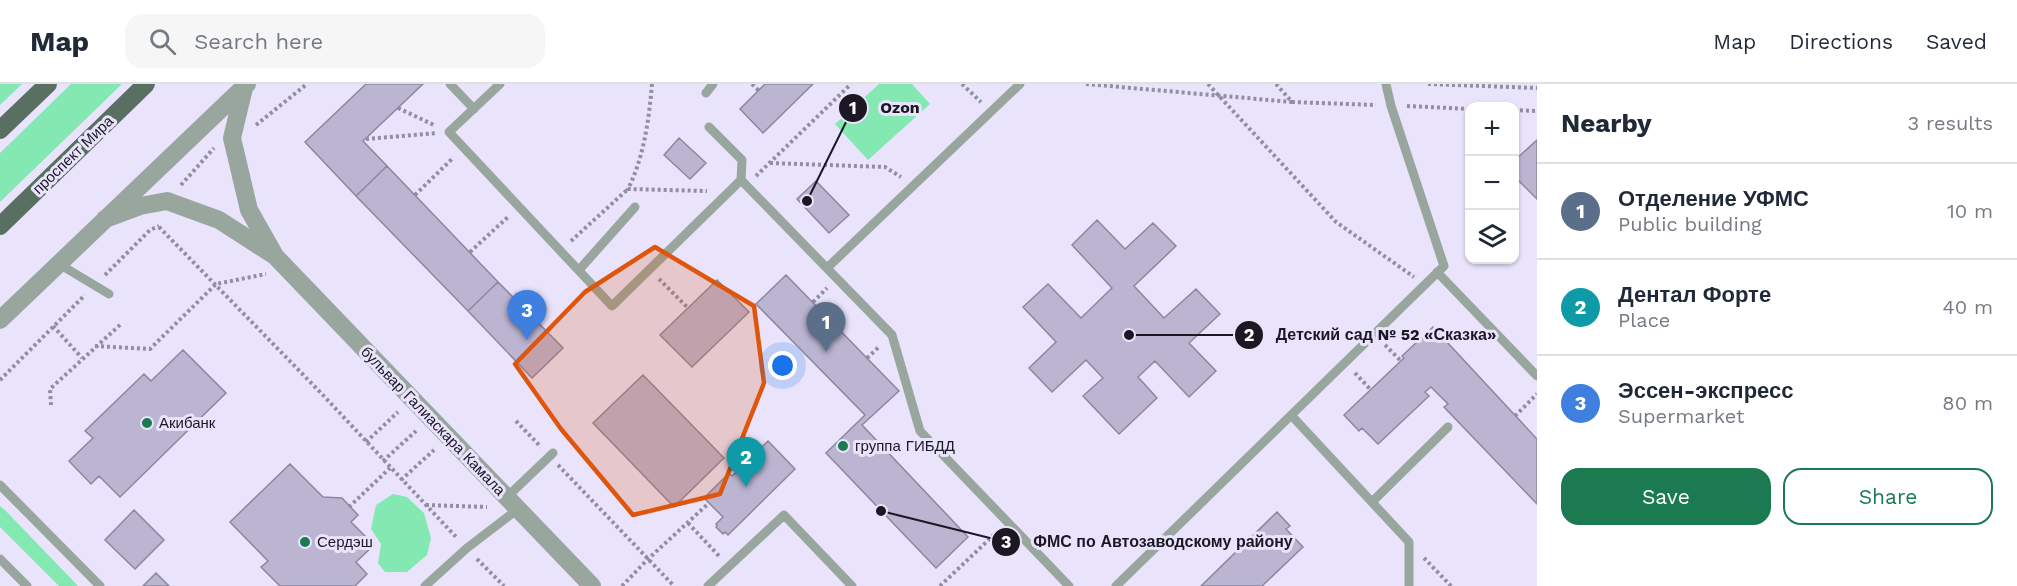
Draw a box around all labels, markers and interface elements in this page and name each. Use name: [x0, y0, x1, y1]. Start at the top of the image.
search box: [125, 14, 545, 68]
text: Map: [30, 25, 89, 58]
icon: search: [146, 25, 179, 58]
text: Search here: [194, 29, 323, 54]
text: Map: [1713, 29, 1756, 54]
text: Directions: [1789, 29, 1893, 54]
text: Saved: [1926, 29, 1987, 54]
callout: Ozon: [838, 91, 931, 125]
text: 1: [849, 97, 857, 118]
text: Ozon: [880, 98, 920, 117]
map controls: [1465, 102, 1519, 264]
button: +: [1465, 102, 1519, 156]
text: Nearby: [1561, 108, 1652, 138]
text: 3 results: [1908, 111, 1993, 135]
street label: проспект Мира: [29, 112, 118, 198]
button: −: [1465, 156, 1519, 210]
text: Отделение УФМС: [1618, 186, 1809, 211]
text: 1: [1576, 199, 1585, 223]
text: 10 m: [1947, 199, 1993, 223]
button: layers: [1465, 210, 1519, 264]
text: Public building: [1618, 212, 1762, 236]
text: Дентал Форте: [1618, 282, 1771, 307]
pin: 3: [508, 290, 546, 340]
text: 2: [1575, 295, 1586, 319]
text: 40 m: [1942, 295, 1993, 319]
pin: 1: [806, 302, 846, 352]
text: Place: [1618, 308, 1670, 332]
callout: Детский сад № 52 «Сказка»: [1234, 318, 1508, 352]
text: 2: [1244, 324, 1254, 345]
text: Детский сад № 52 «Сказка»: [1276, 325, 1496, 344]
street label: бульвар Галиаскара Камала: [357, 343, 509, 500]
your location: [768, 351, 797, 380]
text: Эссен-экспресс: [1618, 378, 1794, 403]
text: 3: [1575, 391, 1586, 415]
text: 80 m: [1942, 391, 1993, 415]
text: Supermarket: [1618, 404, 1744, 428]
place label: Акибанк: [159, 414, 216, 432]
marker: Акибанк: [140, 416, 154, 430]
place label: группа ГИБДД: [855, 437, 955, 455]
pin: 2: [726, 438, 766, 487]
marker: группа ГИБДД: [836, 439, 850, 453]
button: Save: [1561, 468, 1771, 525]
button: Share: [1783, 468, 1993, 525]
callout: ФМС по Автозаводскому району: [991, 525, 1304, 559]
text: 3: [1001, 531, 1011, 552]
text: ФМС по Автозаводскому району: [1033, 532, 1293, 551]
place label: Сердэш: [317, 533, 373, 551]
marker: Сердэш: [298, 535, 312, 549]

